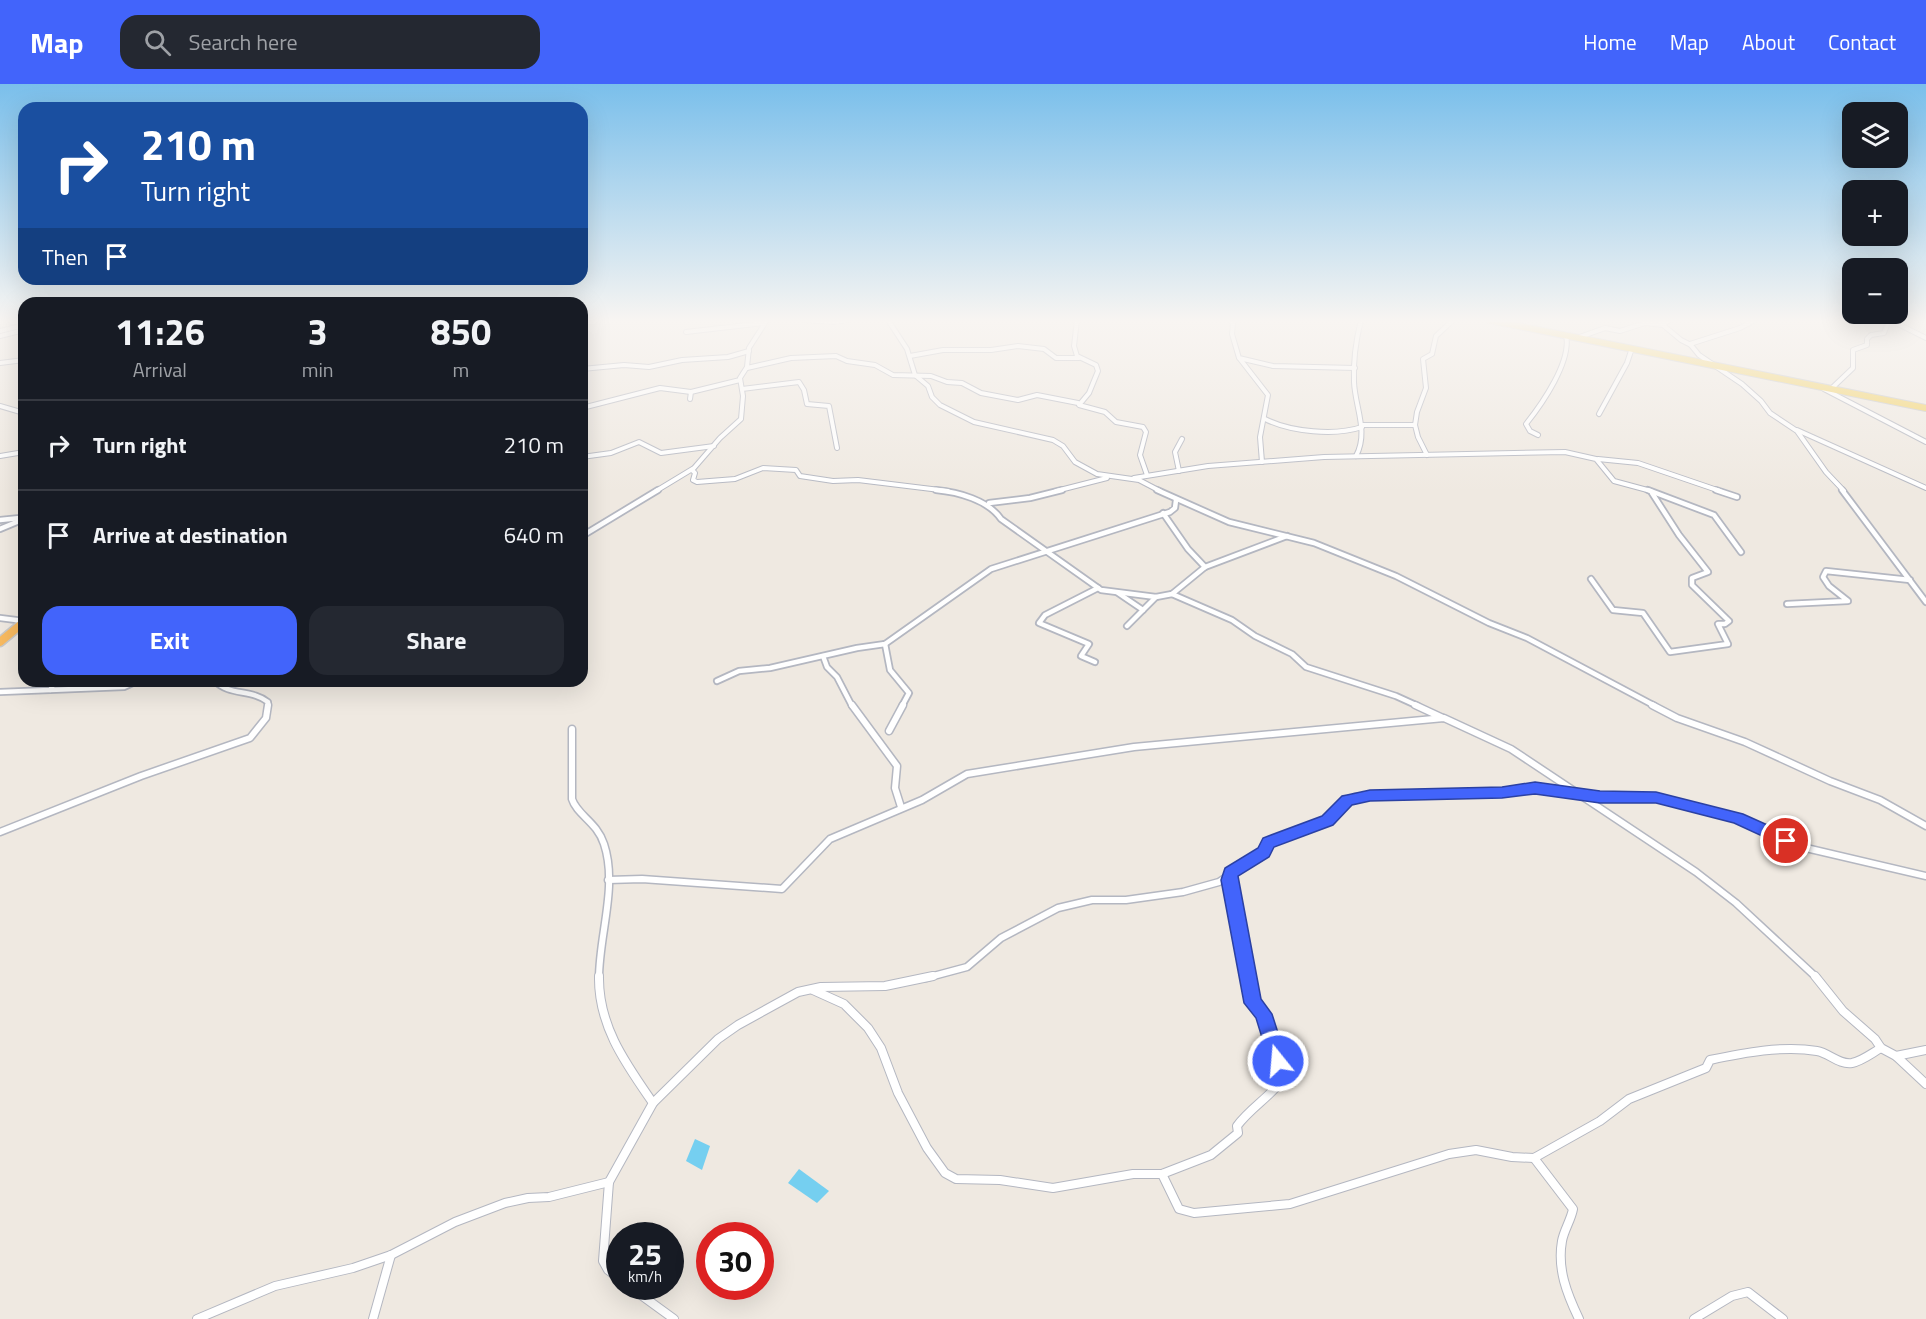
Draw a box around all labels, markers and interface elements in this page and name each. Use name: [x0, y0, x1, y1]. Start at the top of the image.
search box: [120, 15, 540, 69]
text: Map: [30, 21, 84, 64]
text: Search here: [189, 25, 298, 59]
icon: search: [141, 26, 174, 59]
text: Home: [1583, 26, 1637, 58]
text: Map: [1670, 26, 1709, 58]
text: About: [1742, 26, 1795, 58]
text: Contact: [1828, 26, 1896, 58]
map controls: [1842, 102, 1908, 324]
button: layers: [1842, 102, 1908, 168]
text: 210 m: [141, 112, 256, 176]
icon: right: [42, 126, 120, 204]
text: Turn right: [141, 170, 250, 211]
button: +: [1842, 180, 1908, 246]
text: Then: [42, 240, 88, 274]
icon: arrive: [100, 240, 133, 273]
button: −: [1842, 258, 1908, 324]
text: 11:26: [115, 304, 205, 359]
text: 3: [308, 304, 328, 359]
text: 850: [431, 304, 491, 359]
text: Arrival: [133, 354, 187, 385]
text: min: [302, 354, 334, 385]
text: m: [452, 354, 469, 385]
text: Turn right: [93, 428, 187, 462]
text: 210 m: [504, 428, 564, 462]
icon: right: [42, 429, 75, 462]
text: Arrive at destination: [93, 518, 288, 552]
text: 640 m: [504, 518, 564, 552]
icon: arrive: [42, 519, 75, 552]
button: Exit: [42, 606, 297, 675]
button: Share: [309, 606, 564, 675]
pin: [1760, 815, 1811, 866]
icon: arrive: [1769, 824, 1802, 857]
position arrow: [1246, 1029, 1310, 1093]
speed limit sign: 30: [696, 1222, 774, 1300]
text: 25: [628, 1231, 662, 1277]
text: km/h: [628, 1265, 662, 1288]

